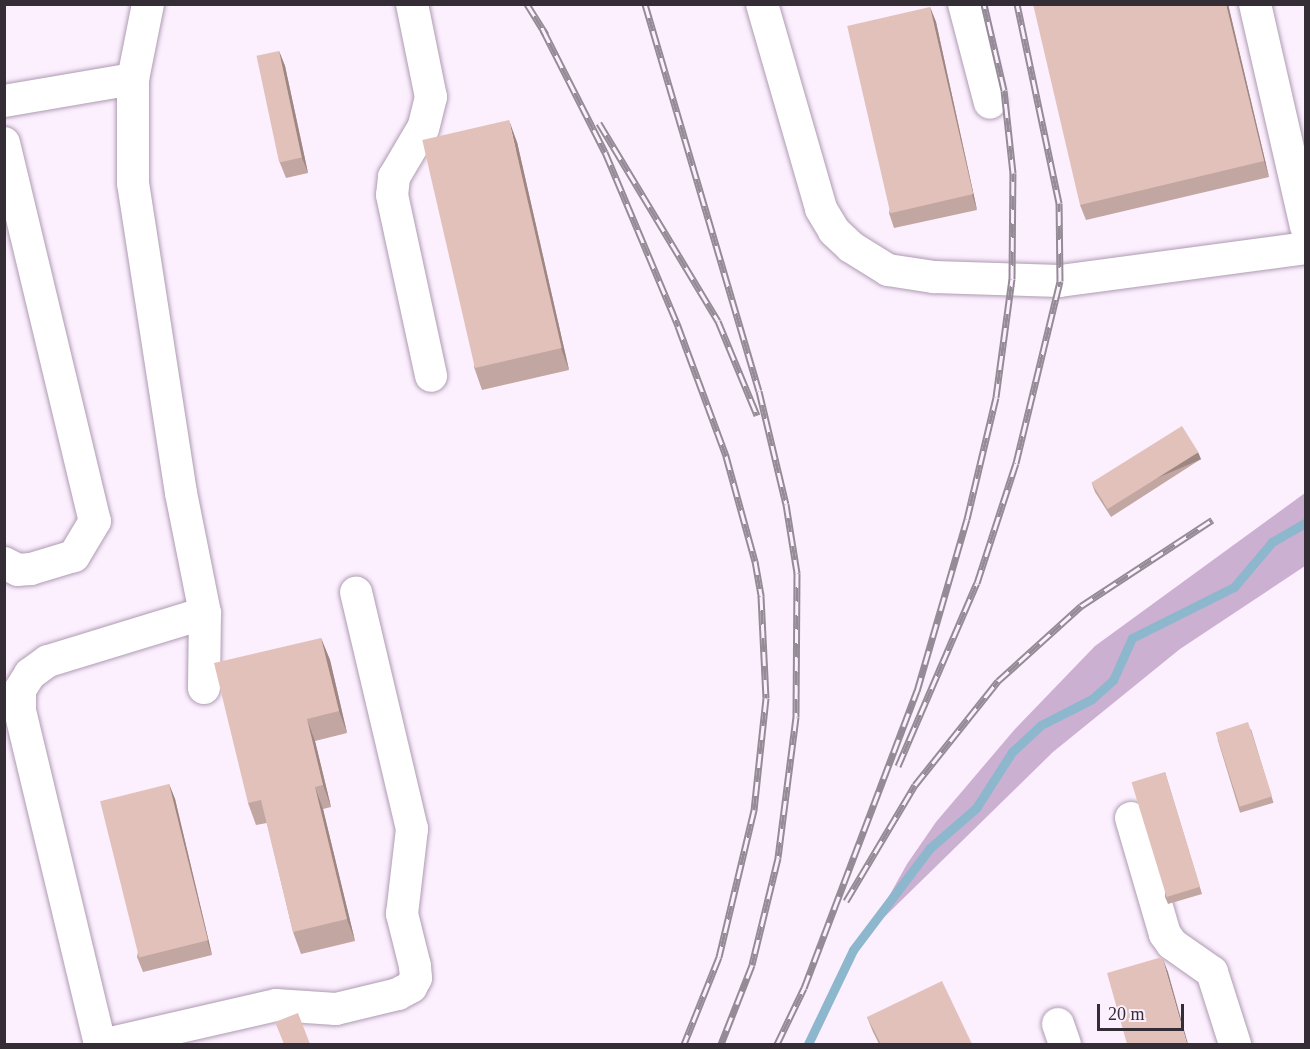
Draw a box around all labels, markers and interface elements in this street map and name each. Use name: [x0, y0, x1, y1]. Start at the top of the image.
scale bar: [1100, 992, 1187, 1030]
text: 20 m: [1108, 1004, 1145, 1024]

